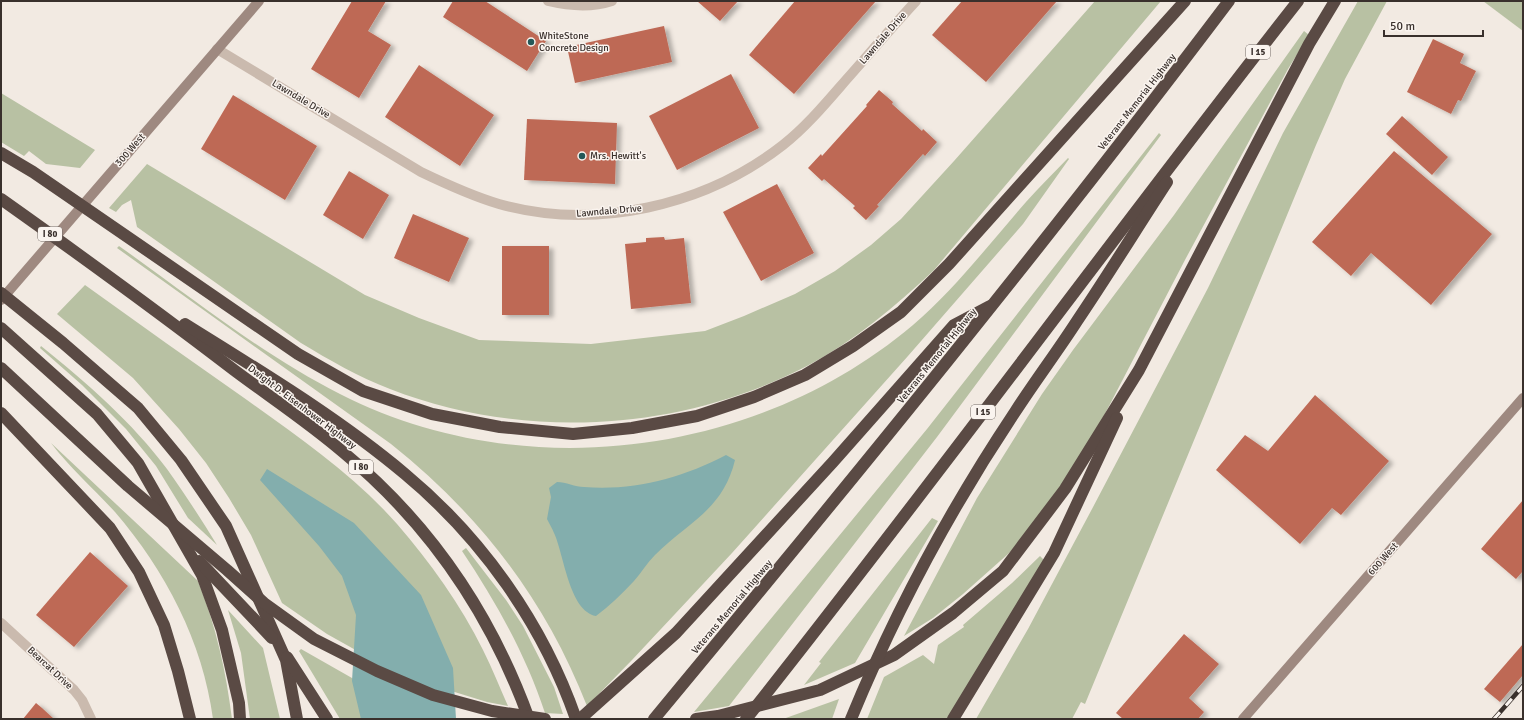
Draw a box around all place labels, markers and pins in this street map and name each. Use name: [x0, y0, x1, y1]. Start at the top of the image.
place label: WhiteStone Concrete Design: [539, 30, 609, 54]
marker: WhiteStone Concrete Design: [526, 37, 536, 47]
place label: Mrs. Hewitt's: [590, 150, 647, 162]
marker: Mrs. Hewitt's: [577, 151, 587, 161]

